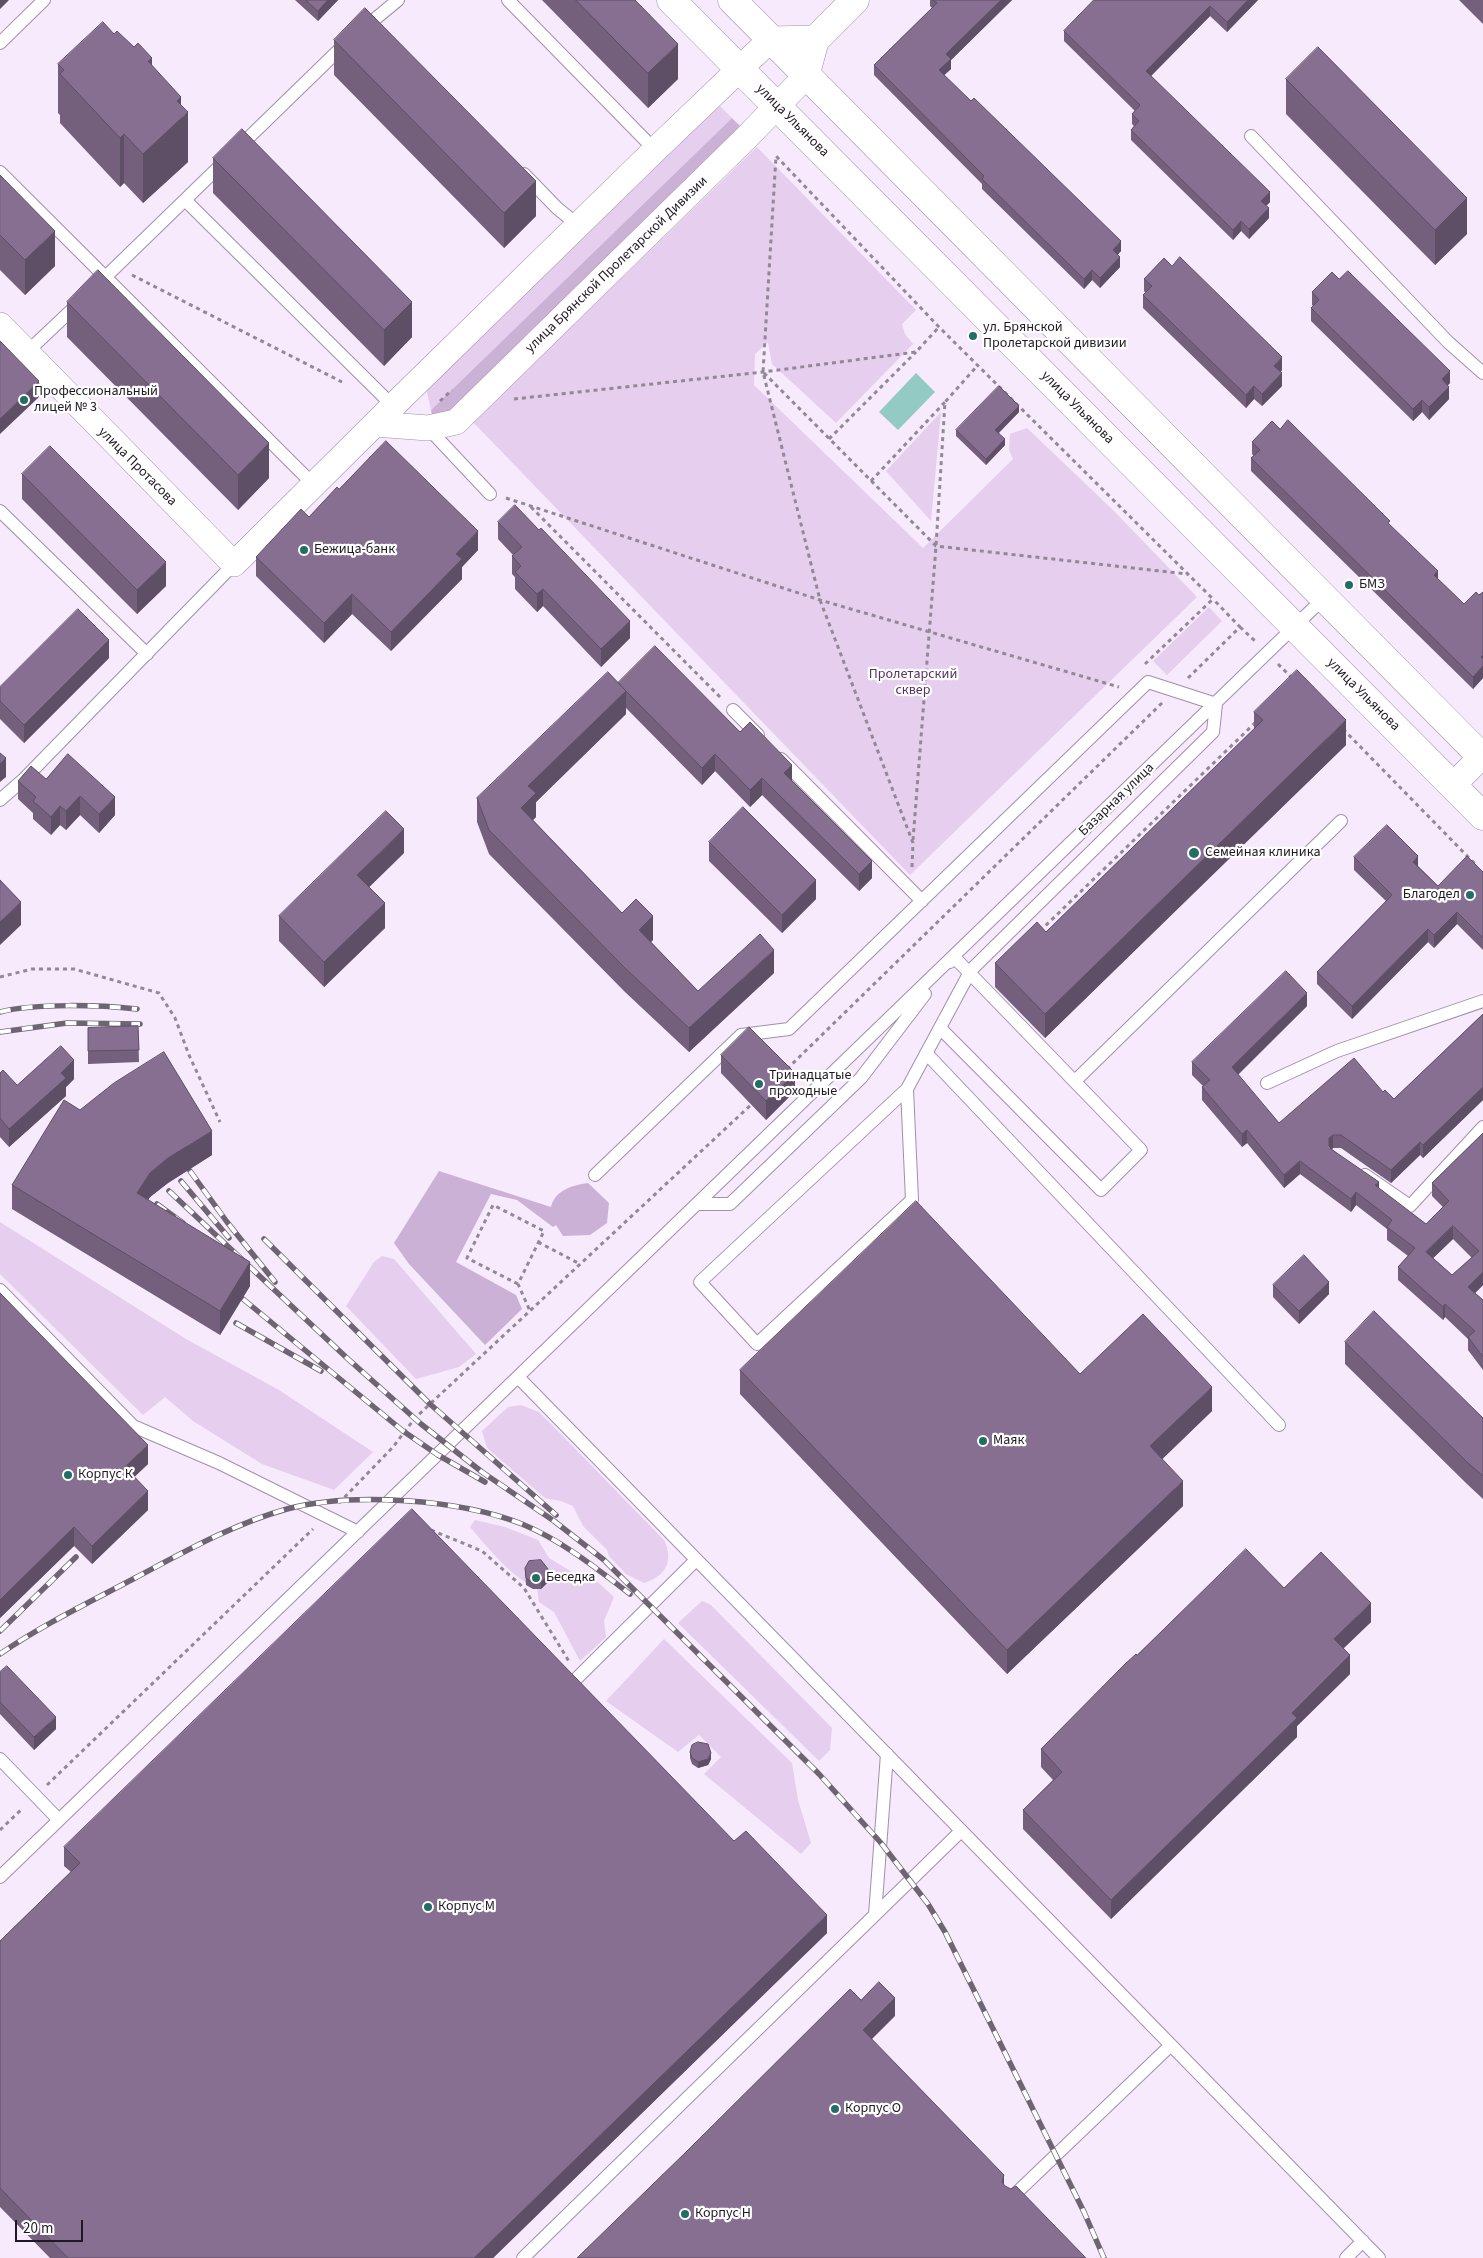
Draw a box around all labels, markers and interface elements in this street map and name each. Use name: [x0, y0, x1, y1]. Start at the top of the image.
street label: улица Ульянова: [752, 81, 832, 161]
street label: улица Брянской Пролетарской Дивизии: [522, 173, 712, 357]
place label: ул. Брянской Пролетарской дивизии: [983, 320, 1127, 352]
marker: ул. Брянской Пролетарской дивизии: [967, 330, 979, 342]
street label: улица Ульянова: [1037, 368, 1117, 448]
place label: Профессиональный лицей № 3: [34, 384, 158, 417]
marker: Профессиональный лицей № 3: [18, 394, 30, 406]
street label: улица Протасова: [94, 424, 180, 510]
place label: Бежица-банк: [314, 542, 395, 558]
marker: Бежица-банк: [298, 544, 310, 556]
place label: БМЗ: [1359, 577, 1385, 593]
marker: БМЗ: [1343, 579, 1355, 591]
street label: улица Ульянова: [1323, 655, 1403, 735]
park label: Пролетарский сквер: [869, 667, 957, 700]
street label: Базарная улица: [1076, 760, 1158, 840]
place label: Семейная клиника: [1205, 845, 1320, 861]
marker: Семейная клиника: [1187, 846, 1201, 860]
place label: Благодел: [1403, 887, 1460, 903]
marker: Благодел: [1464, 889, 1476, 901]
place label: Тринадцатые проходные: [769, 1068, 851, 1100]
marker: Тринадцатые проходные: [753, 1078, 765, 1090]
place label: Маяк: [993, 1433, 1024, 1449]
marker: Маяк: [977, 1435, 989, 1447]
place label: Корпус К: [78, 1467, 133, 1483]
marker: Корпус К: [62, 1469, 74, 1481]
place label: Беседка: [546, 1570, 595, 1586]
marker: Беседка: [530, 1572, 542, 1584]
place label: Корпус М: [438, 1899, 495, 1915]
marker: Корпус М: [422, 1901, 434, 1913]
place label: Корпус О: [845, 2101, 901, 2117]
marker: Корпус О: [829, 2103, 841, 2115]
place label: Корпус Н: [695, 2206, 751, 2222]
marker: Корпус Н: [679, 2208, 691, 2220]
scale bar: [18, 2210, 85, 2242]
text: 20 m: [23, 2218, 53, 2239]

